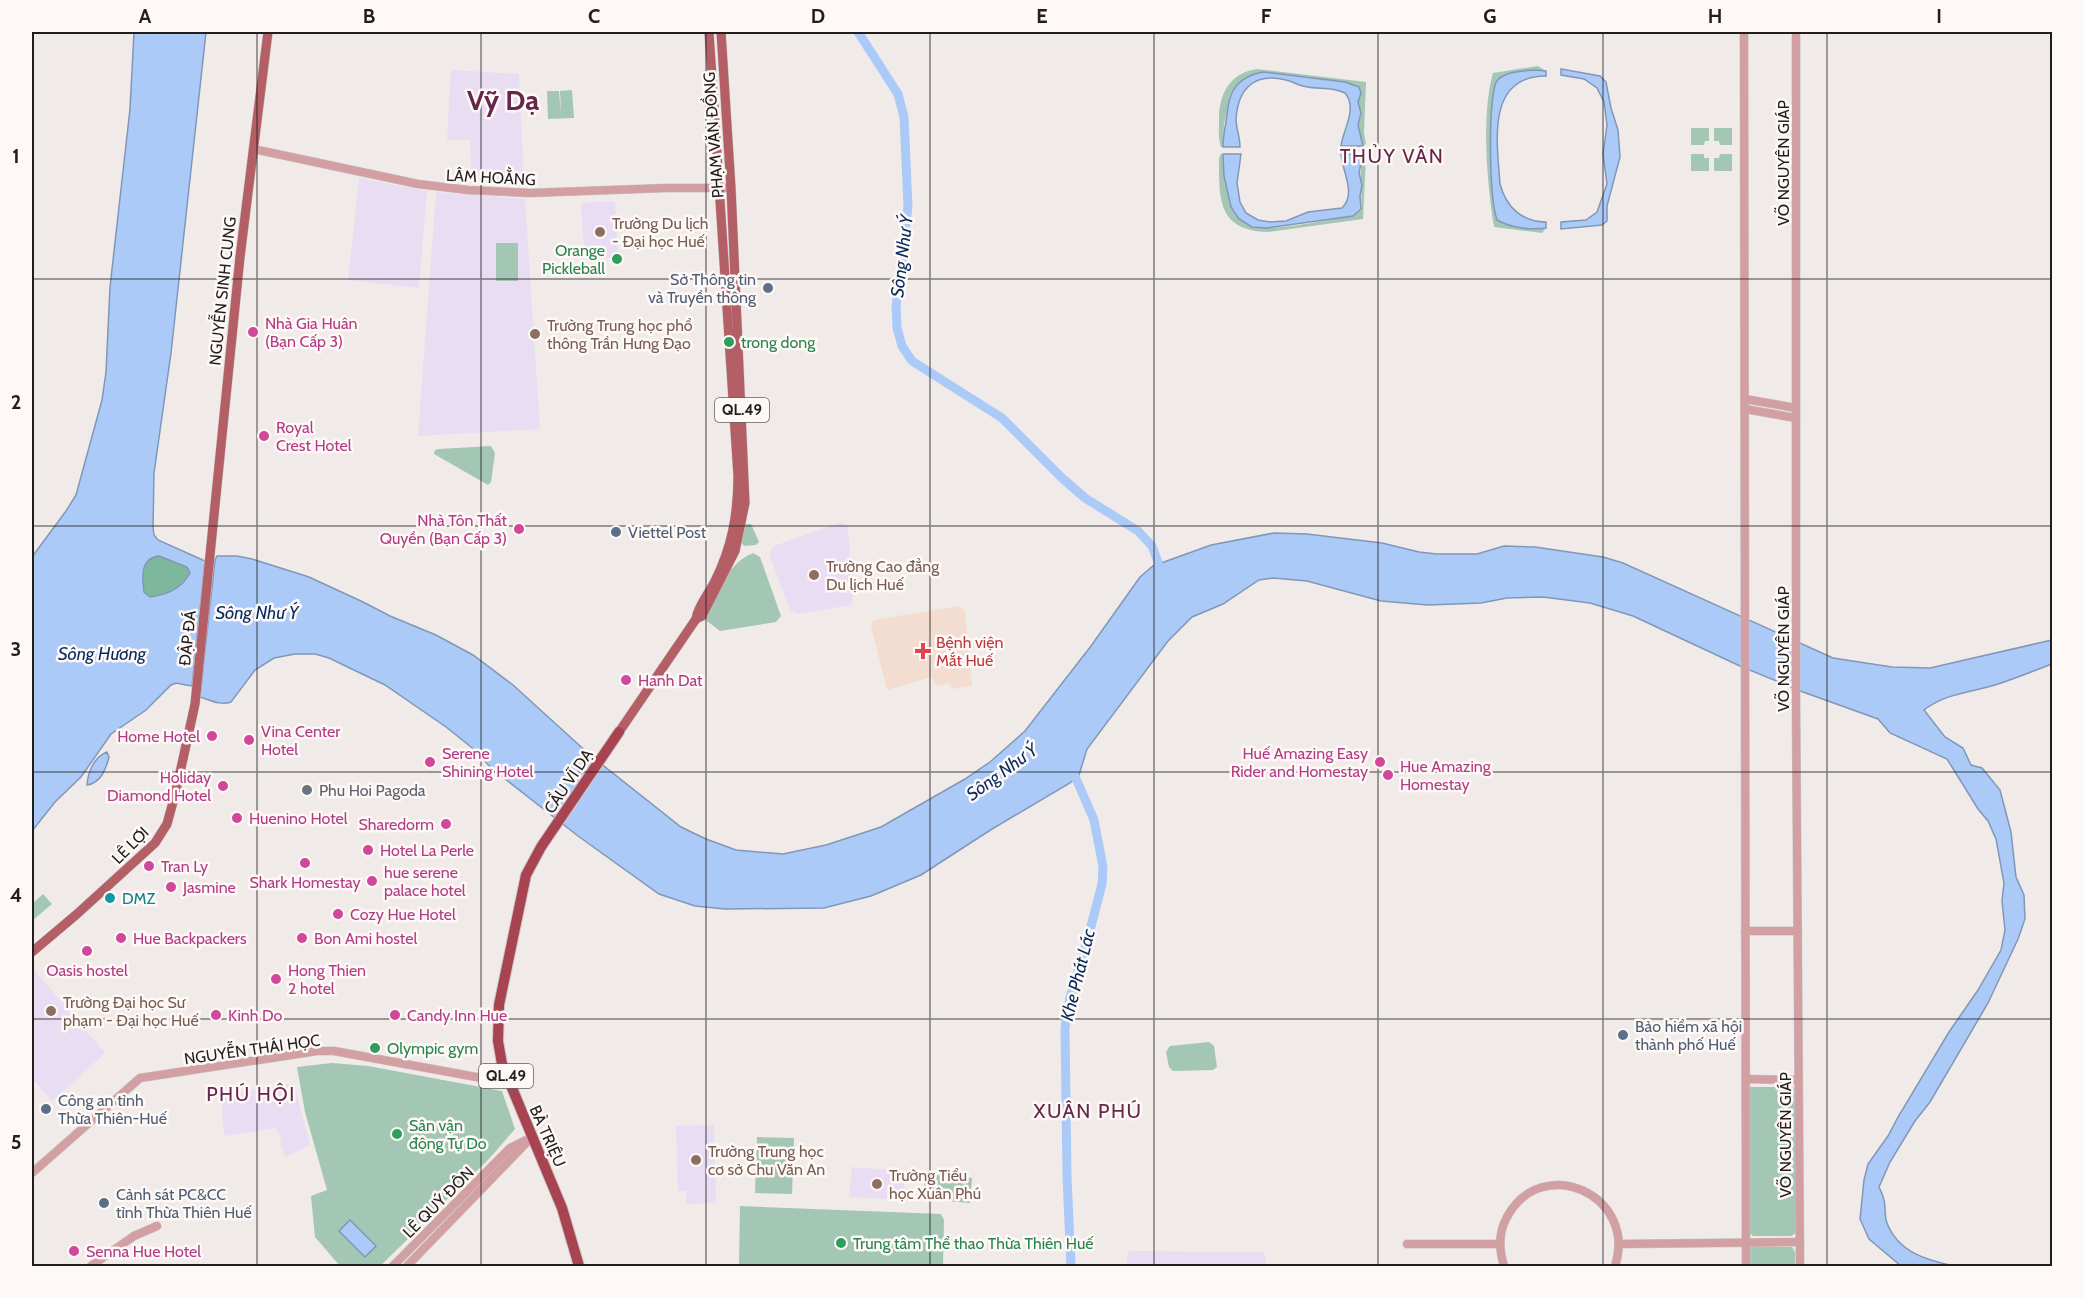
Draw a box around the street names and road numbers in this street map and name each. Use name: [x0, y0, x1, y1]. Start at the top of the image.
street label: PHẠM VĂN ĐỒNG: [698, 71, 727, 199]
street label: VÕ NGUYÊN GIÁP: [1774, 100, 1793, 226]
street label: LÂM HOẰNG: [446, 163, 536, 189]
street label: NGUYỄN SINH CUNG: [203, 216, 240, 366]
road number: QL.49: [715, 398, 769, 422]
street label: VÕ NGUYÊN GIÁP: [1774, 586, 1793, 712]
street label: ĐẬP ĐÁ: [175, 609, 200, 667]
street label: CẦU VĨ DẠ: [539, 745, 597, 817]
street label: LÊ LỢI: [108, 823, 153, 868]
street label: NGUYỄN THÁI HỌC: [183, 1029, 321, 1068]
road number: QL.49: [479, 1064, 533, 1088]
street label: VÕ NGUYÊN GIÁP: [1776, 1072, 1795, 1198]
street label: BÀ TRIỆU: [525, 1102, 570, 1170]
street label: LÊ QUÝ ĐÔN: [399, 1163, 478, 1242]

